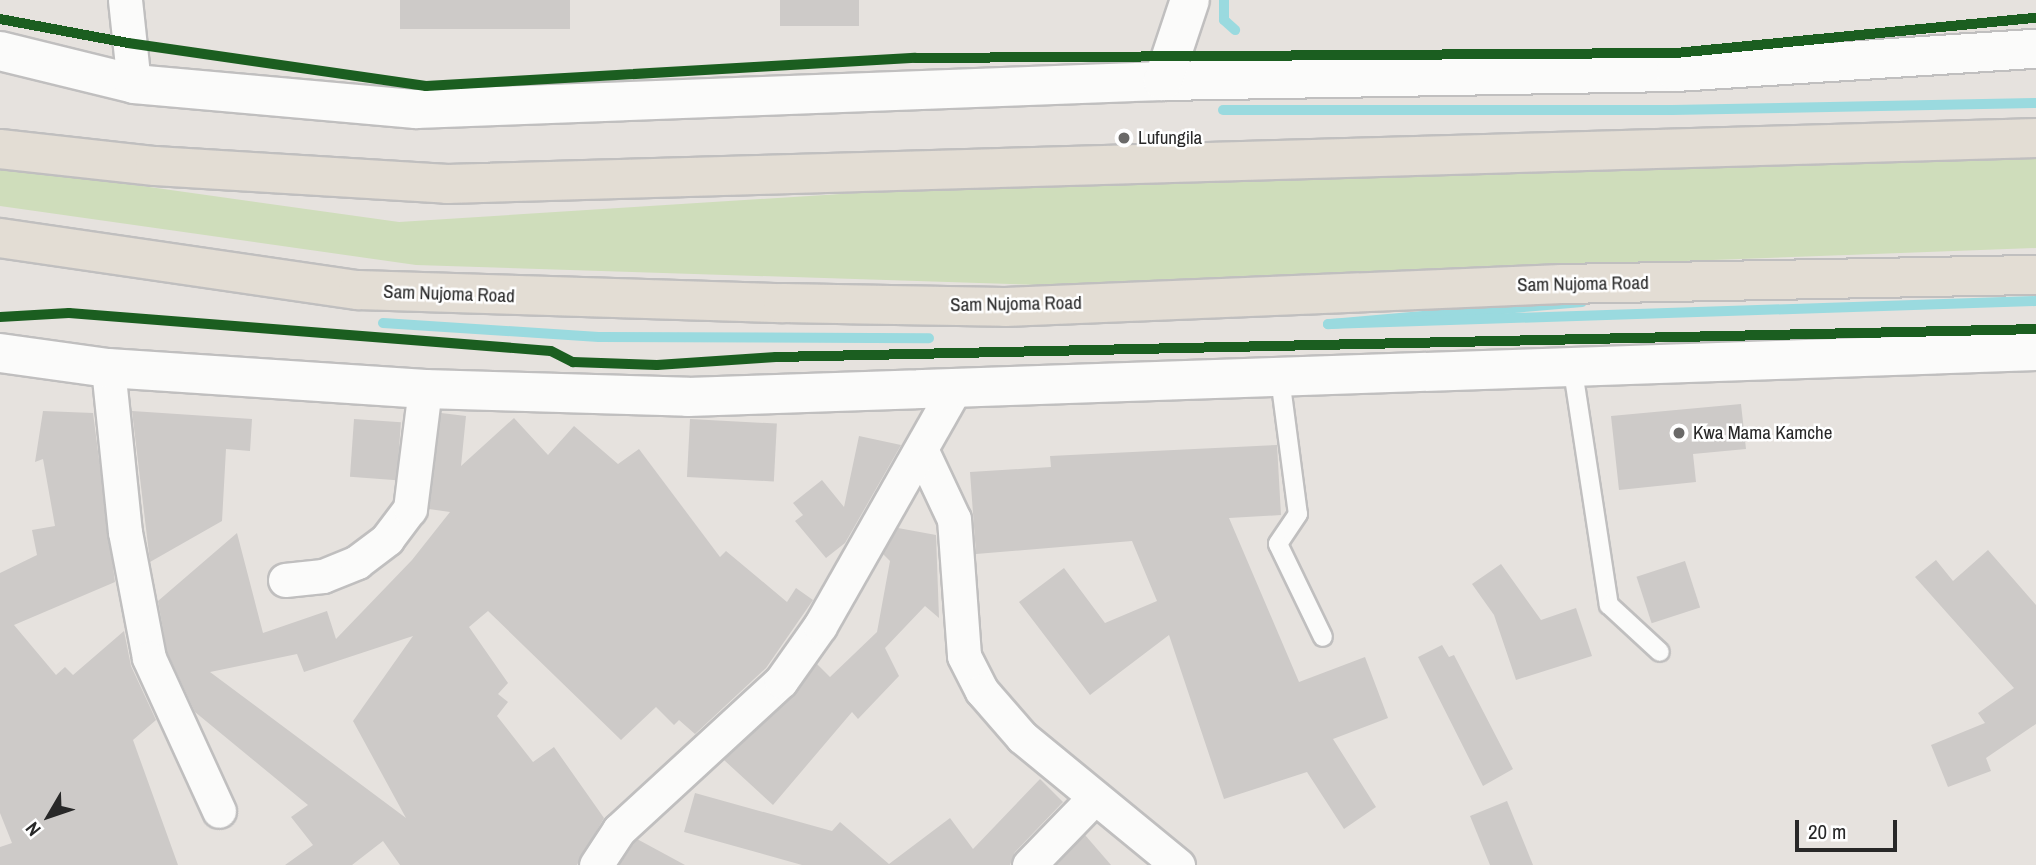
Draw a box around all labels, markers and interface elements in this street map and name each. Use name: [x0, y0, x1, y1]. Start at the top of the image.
place label: Lufungila: [1138, 127, 1202, 149]
marker: Lufungila: [1116, 130, 1132, 146]
street label: Sam Nujoma Road: [1517, 271, 1649, 297]
street label: Sam Nujoma Road: [383, 280, 515, 308]
street label: Sam Nujoma Road: [950, 291, 1082, 317]
place label: Kwa Mama Kamche: [1693, 422, 1832, 444]
marker: Kwa Mama Kamche: [1671, 425, 1687, 441]
north arrow: [14, 781, 84, 851]
scale bar: [1798, 806, 1899, 850]
text: N: [19, 817, 46, 842]
text: 20 m: [1808, 817, 1846, 846]

